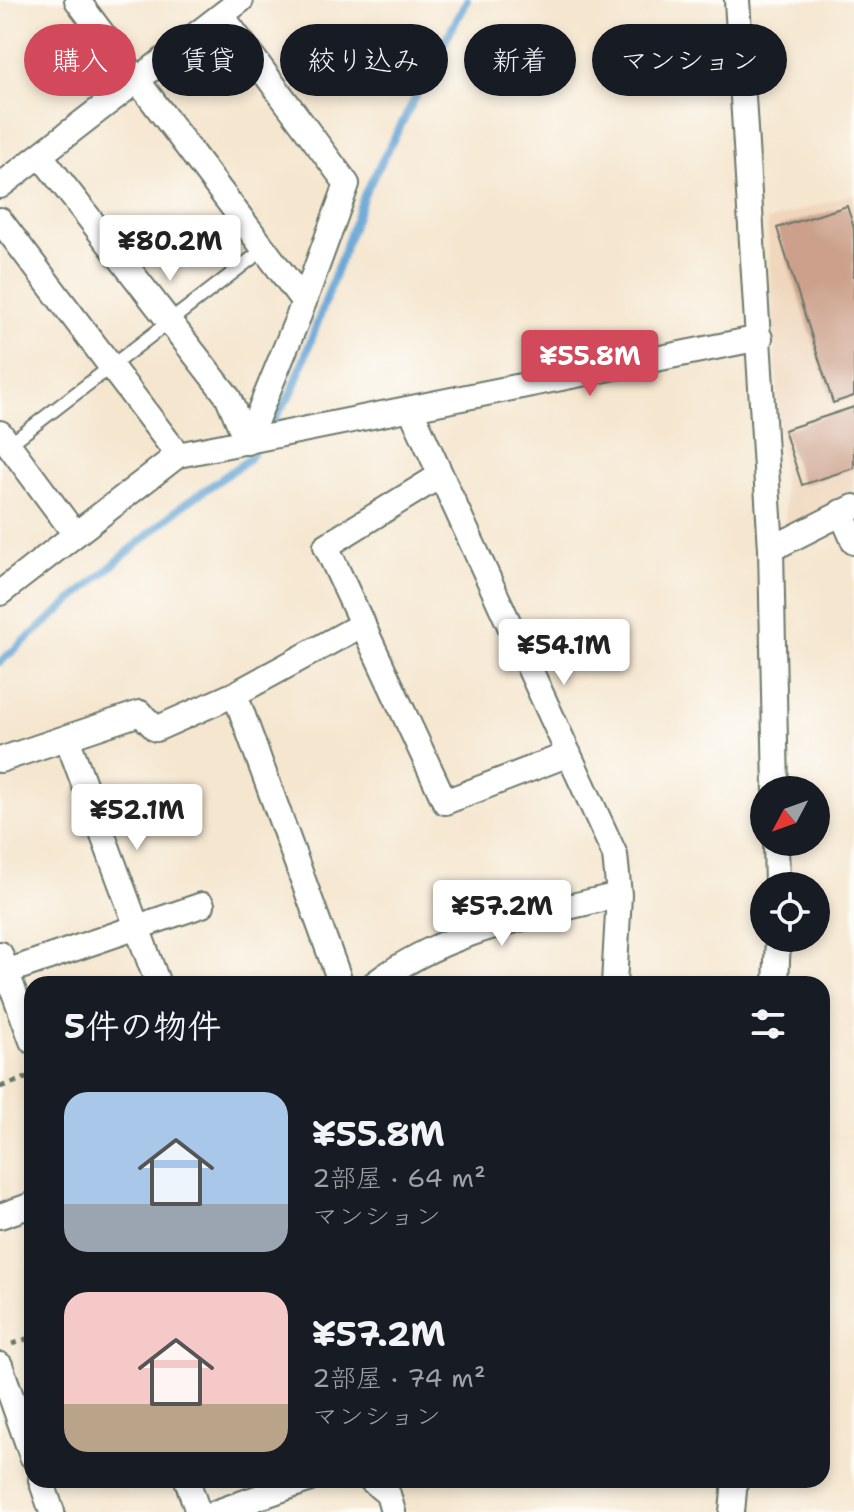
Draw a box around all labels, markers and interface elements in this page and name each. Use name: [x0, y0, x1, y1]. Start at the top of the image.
chip: 購入: [24, 24, 136, 96]
chip: 賃貸: [152, 24, 264, 96]
chip: 絞り込み: [280, 24, 448, 96]
chip: 新着: [464, 24, 576, 96]
chip: マンション: [592, 24, 787, 96]
pin: ¥80.2M: [105, 215, 235, 283]
text: ¥80.2M: [118, 223, 222, 258]
pin: ¥55.8M: [525, 330, 655, 398]
text: ¥55.8M: [539, 338, 641, 373]
pin: ¥54.1M: [499, 619, 629, 687]
text: ¥54.1M: [517, 627, 611, 662]
north arrow: [750, 776, 830, 856]
map controls: [750, 776, 830, 952]
pin: ¥52.1M: [72, 784, 202, 852]
text: ¥52.1M: [89, 792, 185, 827]
button: locate: [750, 872, 830, 952]
pin: ¥57.2M: [437, 880, 567, 948]
text: ¥57.2M: [451, 888, 553, 923]
icon: filters: [746, 1002, 790, 1046]
text: 5件の物件: [64, 1003, 221, 1049]
text: ¥55.8M: [312, 1111, 445, 1157]
icon: home: [128, 1124, 224, 1220]
text: 2部屋 · 64 m²: [312, 1160, 486, 1195]
text: マンション: [312, 1198, 441, 1233]
text: ¥57.2M: [312, 1311, 445, 1357]
icon: home: [128, 1324, 224, 1420]
text: 2部屋 · 74 m²: [312, 1360, 486, 1395]
text: マンション: [312, 1398, 441, 1433]

